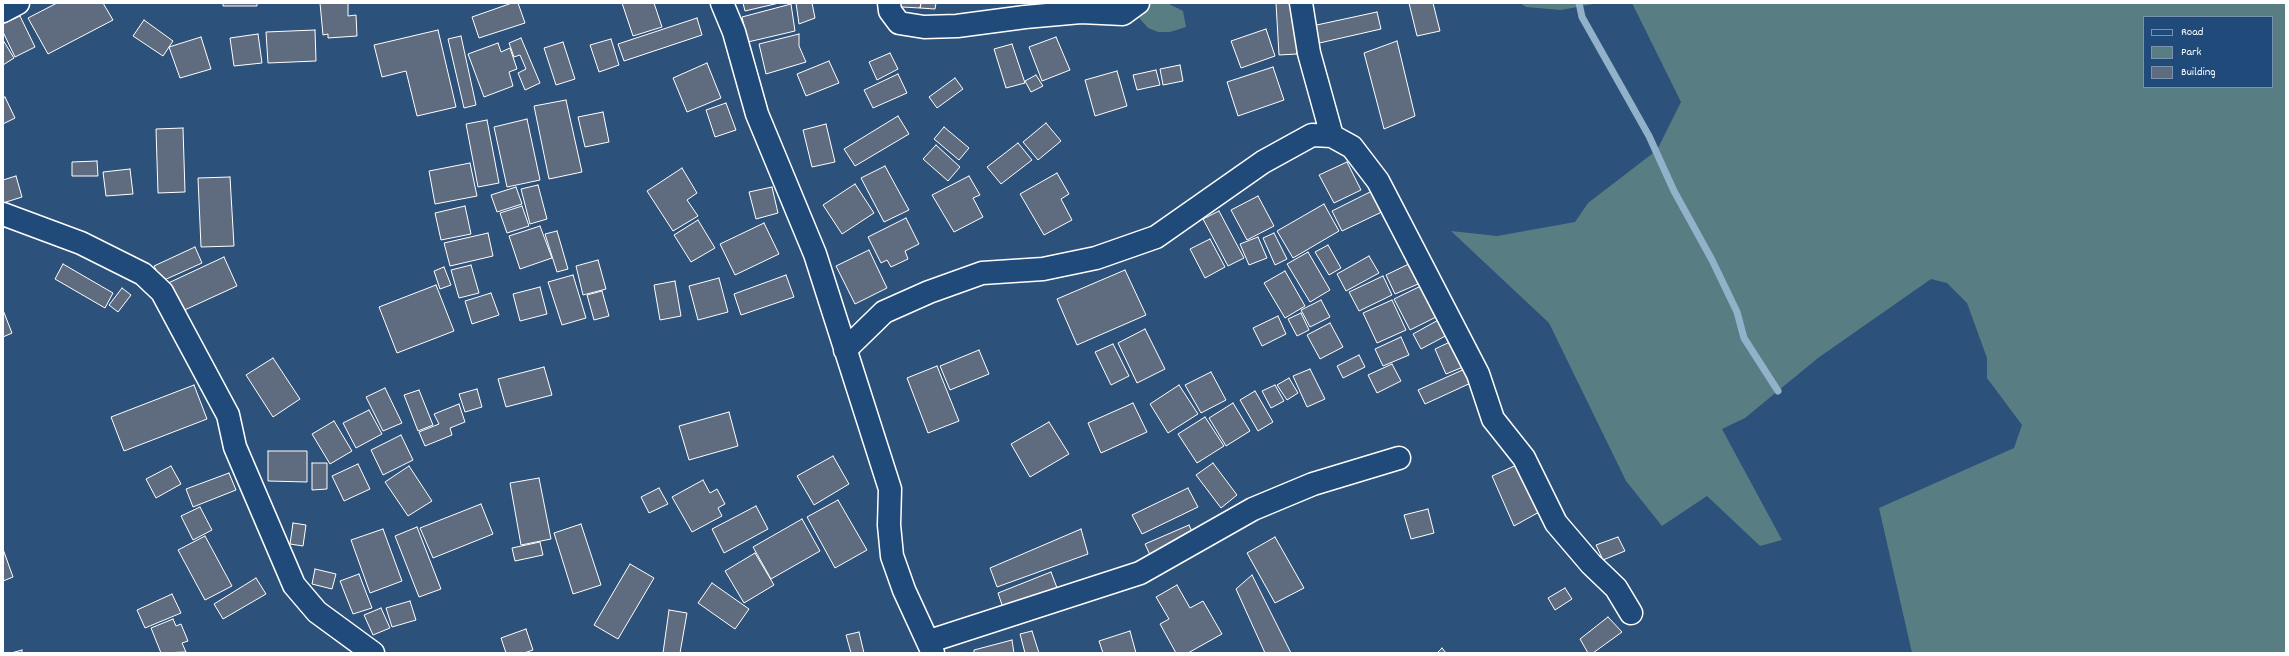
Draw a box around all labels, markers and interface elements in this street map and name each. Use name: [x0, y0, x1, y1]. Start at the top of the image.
legend: [2143, 16, 2273, 88]
text: Road: [2181, 24, 2203, 41]
text: Park: [2181, 44, 2201, 61]
text: Building: [2181, 64, 2216, 81]

